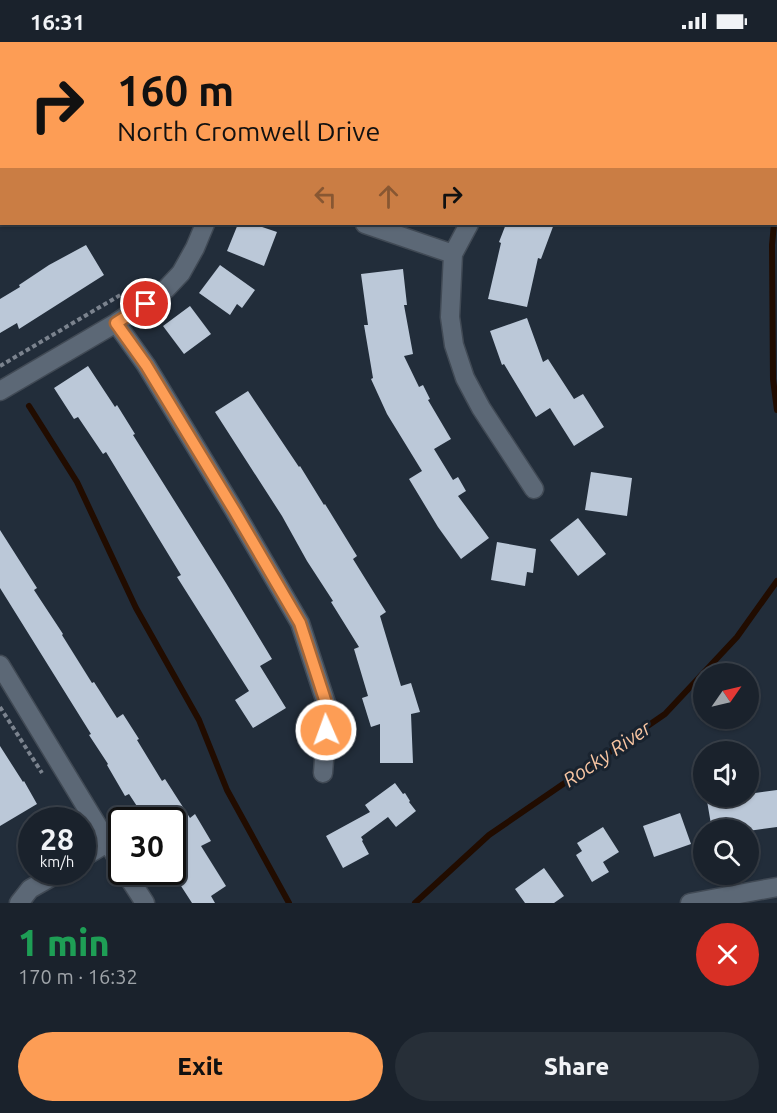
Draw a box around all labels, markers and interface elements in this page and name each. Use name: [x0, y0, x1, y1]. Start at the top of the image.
text: 16:31: [30, 9, 85, 34]
icon: right: [18, 66, 96, 144]
text: 160 m: [117, 67, 234, 114]
text: North Cromwell Drive: [117, 116, 380, 146]
icon: left: [309, 180, 342, 213]
icon: ahead: [372, 180, 405, 213]
icon: right: [435, 180, 468, 213]
pin: [120, 278, 171, 329]
icon: arrive: [129, 287, 162, 320]
north arrow: [693, 663, 759, 729]
map controls: [693, 663, 759, 885]
position arrow: [294, 698, 358, 762]
water label: Rocky River: [558, 715, 656, 791]
button: sound: [693, 741, 759, 807]
speed limit sign: 30: [108, 807, 186, 885]
button: search: [693, 819, 759, 885]
text: 28: [40, 822, 74, 856]
text: km/h: [40, 853, 74, 870]
text: 1 min: [18, 922, 110, 963]
button: close: [696, 923, 759, 986]
text: 170 m · 16:32: [18, 965, 138, 988]
button: Exit: [18, 1032, 383, 1101]
button: Share: [395, 1032, 759, 1101]

